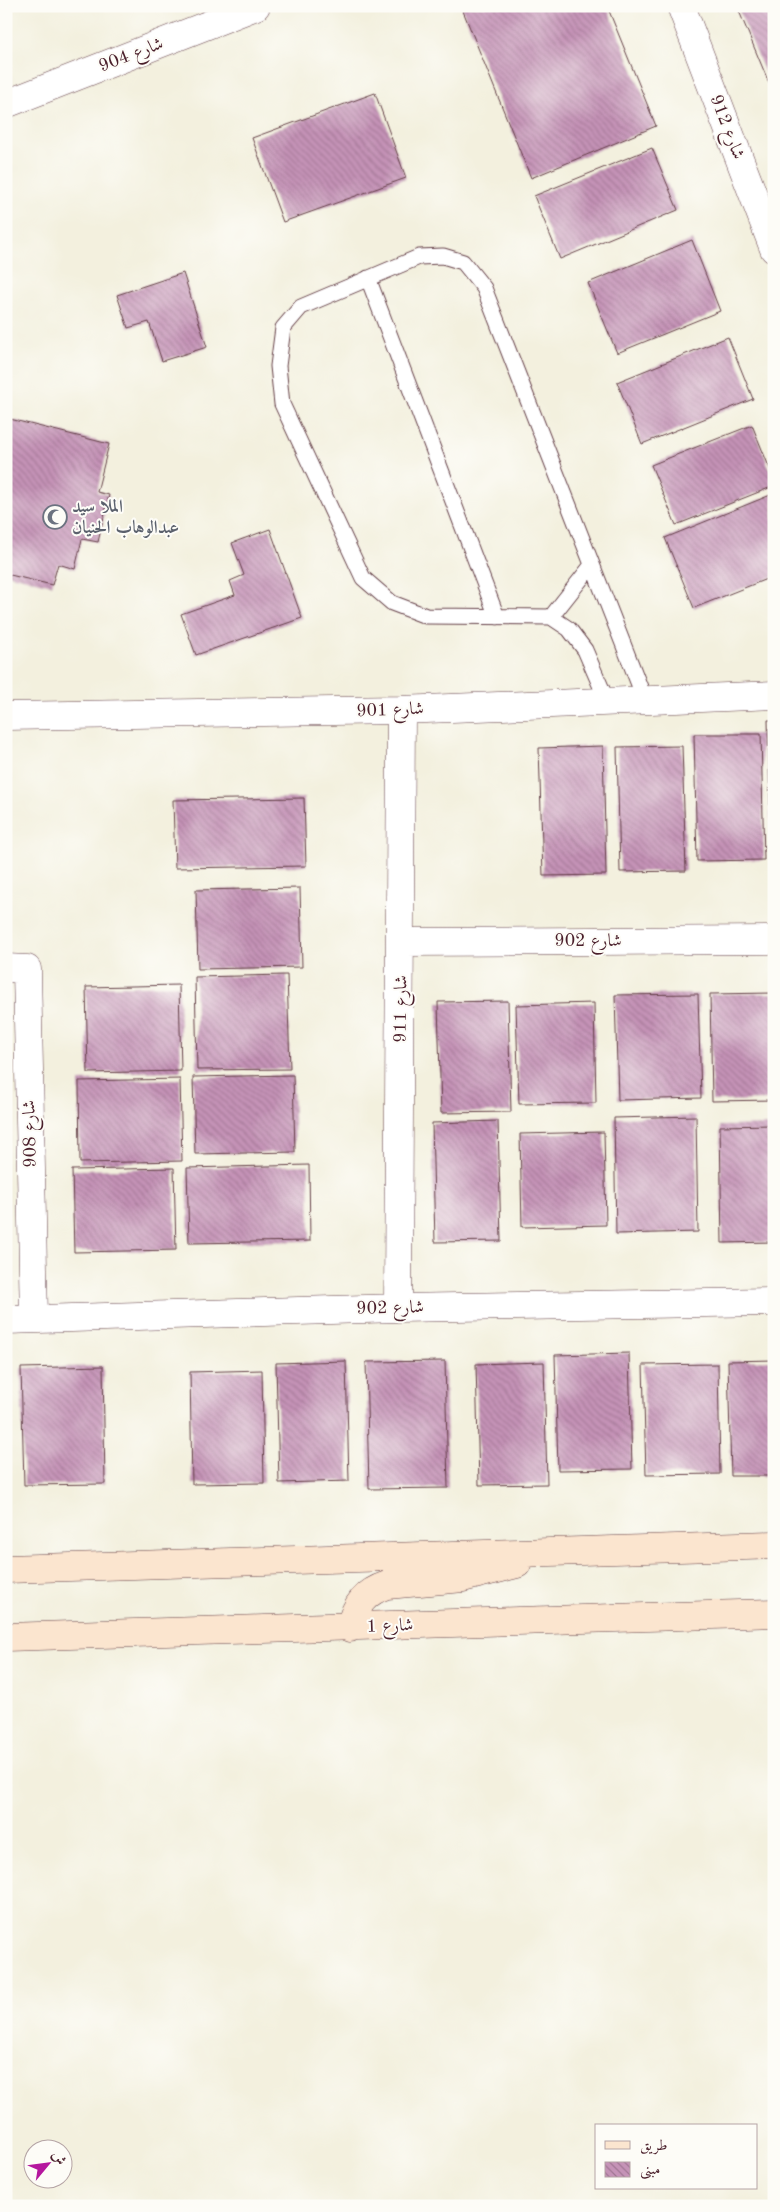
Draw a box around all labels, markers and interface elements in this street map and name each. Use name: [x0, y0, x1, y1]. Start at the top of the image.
street label: شارع 904: [96, 34, 168, 80]
street label: شارع 912: [702, 92, 748, 164]
place label: الملا سيد عبدالوهاب الحنيان: [72, 498, 179, 538]
mosque icon: الملا سيد عبدالوهاب الحنيان: [42, 504, 68, 530]
street label: شارع 901: [356, 700, 424, 725]
street label: شارع 902: [554, 932, 622, 955]
street label: شارع 911: [391, 975, 416, 1043]
street label: شارع 908: [20, 1100, 45, 1168]
street label: شارع 902: [356, 1298, 424, 1323]
street label: شارع 1: [366, 1616, 414, 1641]
legend: [595, 2124, 758, 2190]
text: طريق: [640, 2139, 667, 2155]
north arrow: [22, 2140, 72, 2190]
text: ش: [49, 2149, 68, 2168]
text: مبنى: [640, 2163, 660, 2180]

